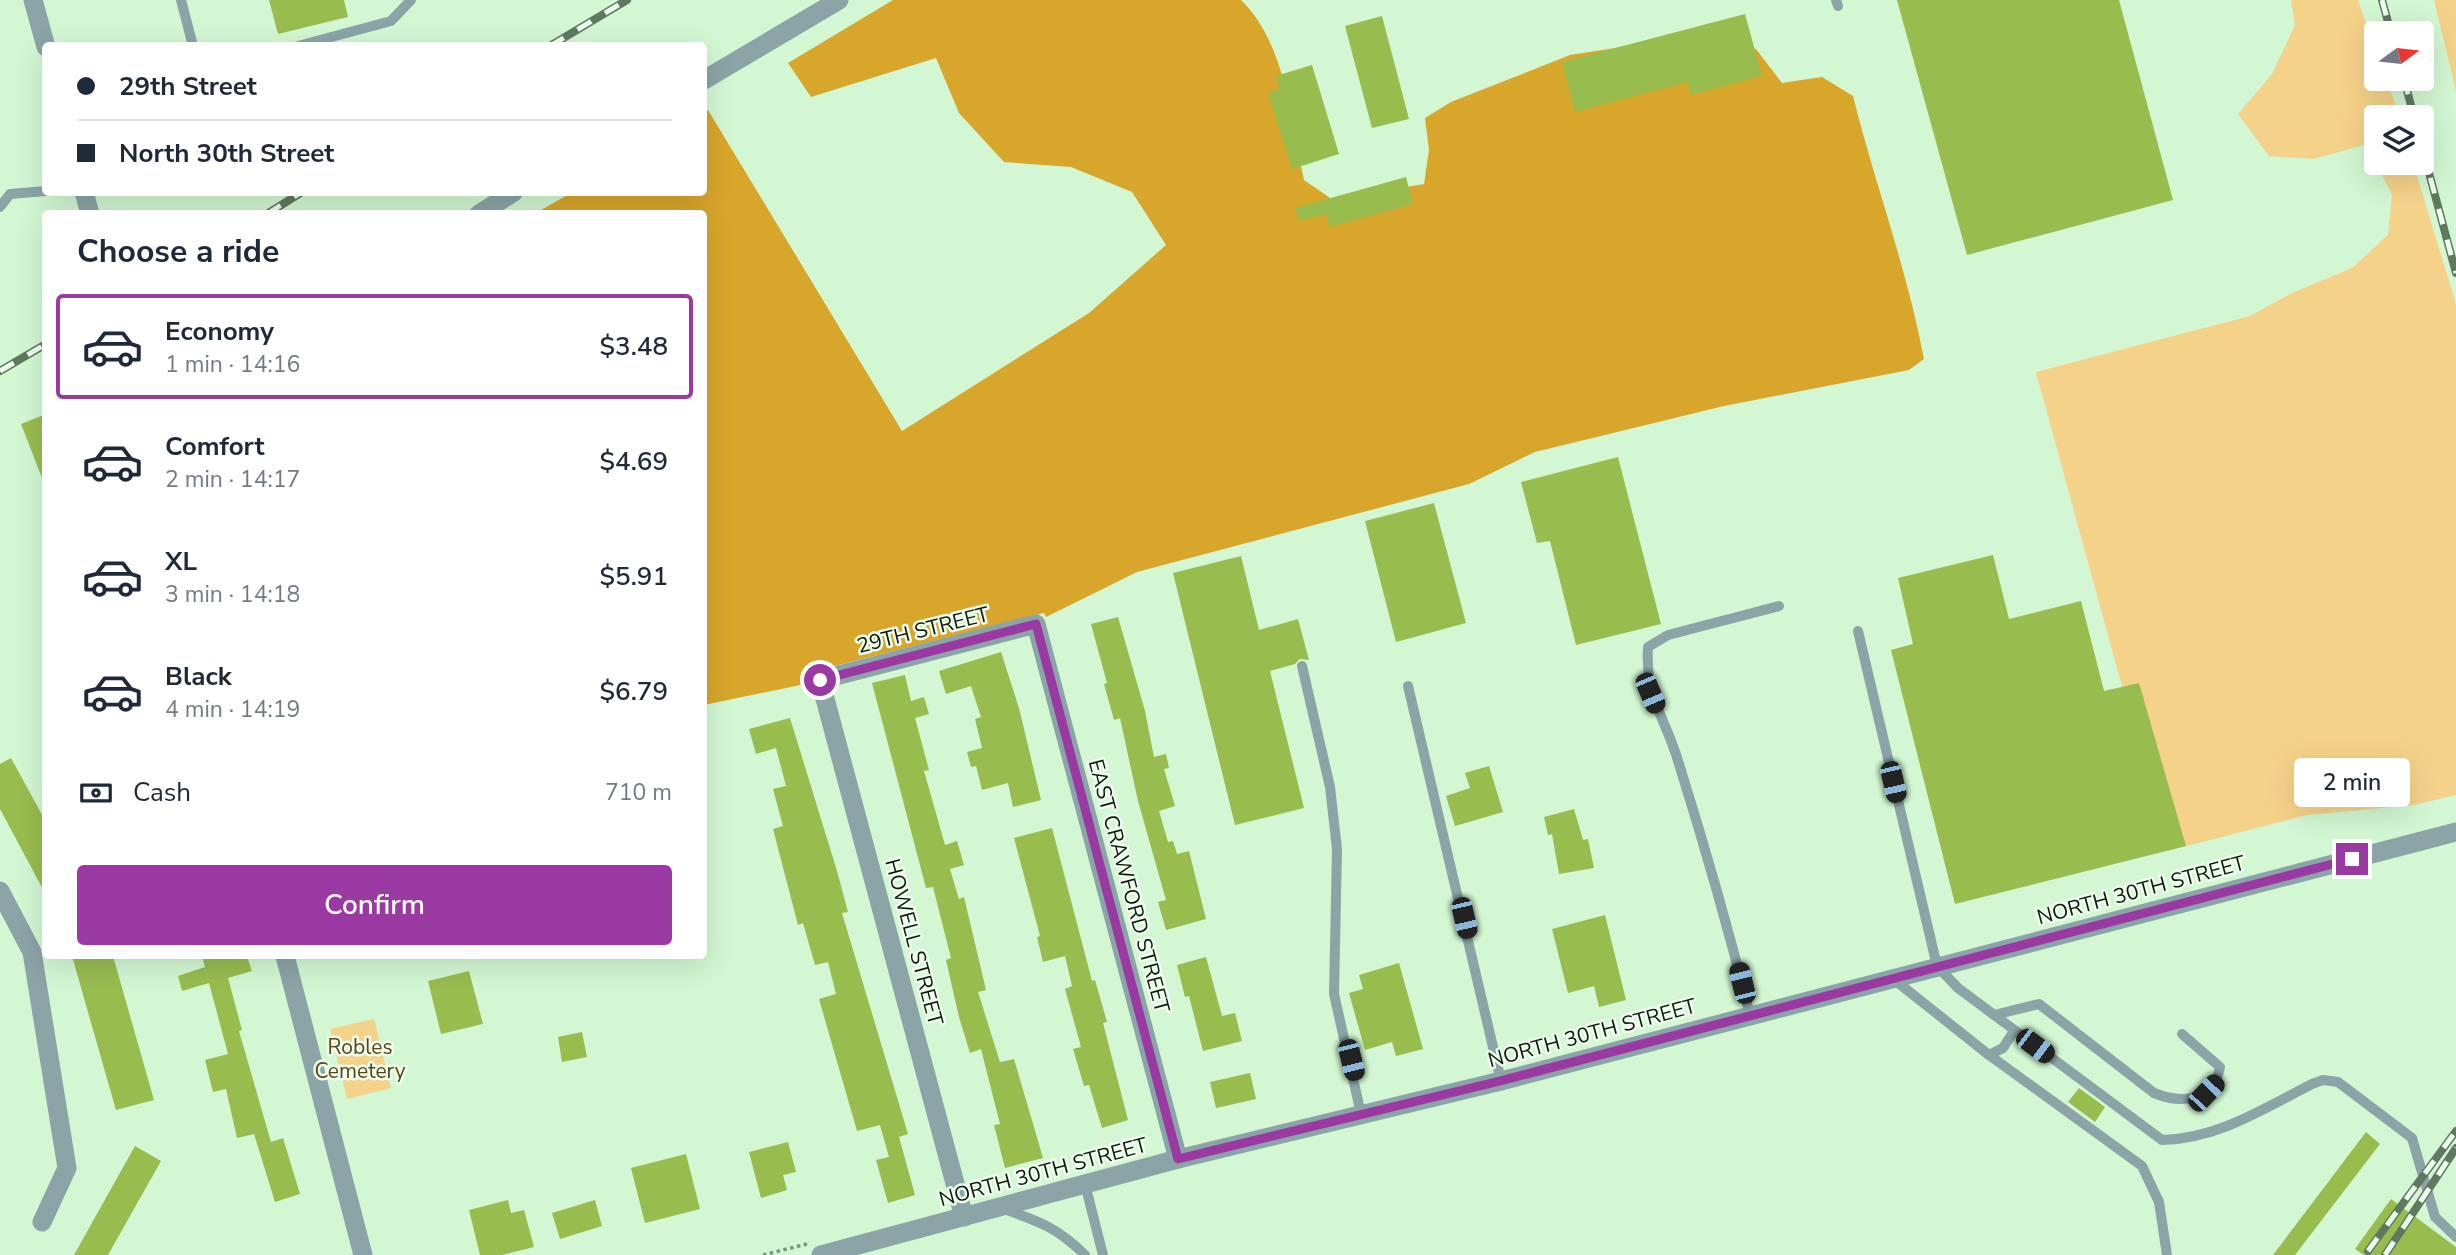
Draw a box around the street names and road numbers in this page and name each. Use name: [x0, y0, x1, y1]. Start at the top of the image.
street label: 29TH STREET: [854, 600, 992, 660]
street label: EAST CRAWFORD STREET: [1082, 756, 1176, 1016]
street label: NORTH 30TH STREET: [2034, 849, 2249, 931]
street label: HOWELL STREET: [878, 856, 950, 1029]
street label: NORTH 30TH STREET: [1485, 992, 1700, 1074]
street label: NORTH 30TH STREET: [936, 1131, 1151, 1213]

